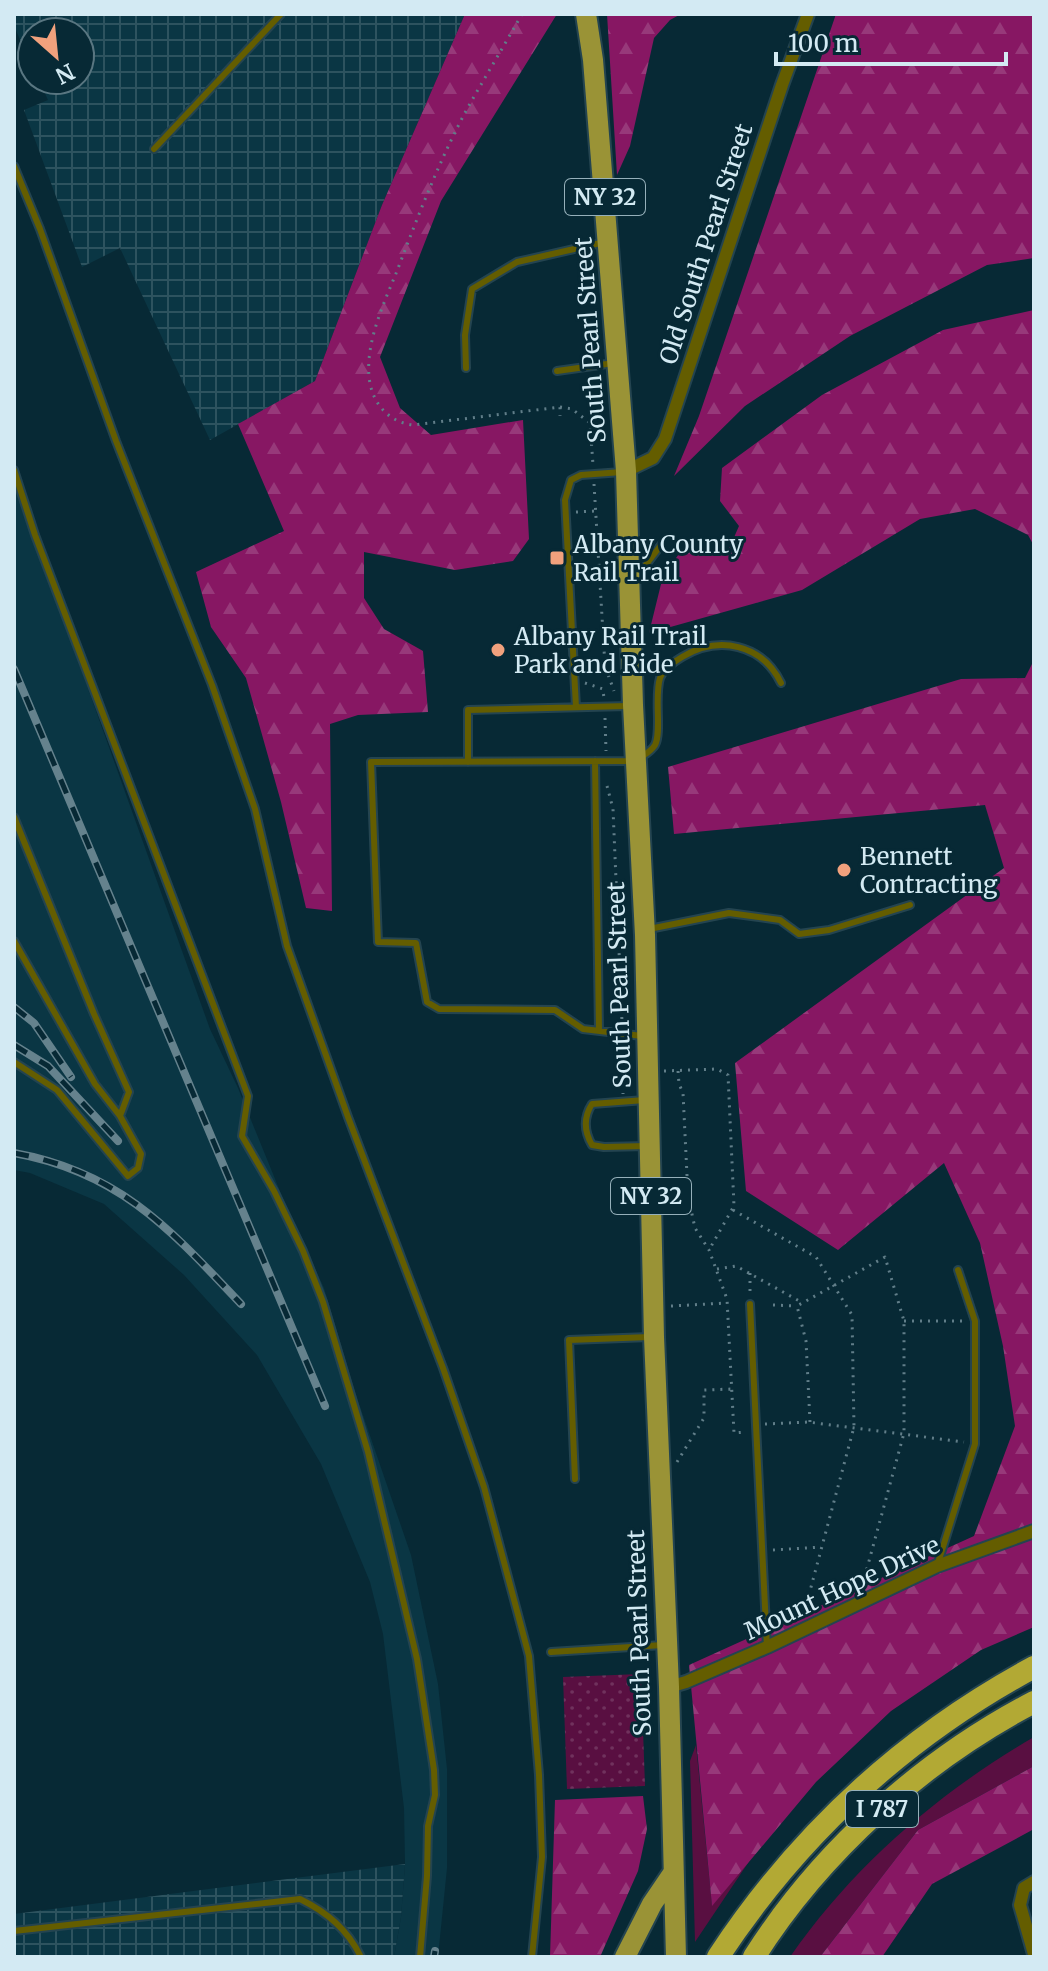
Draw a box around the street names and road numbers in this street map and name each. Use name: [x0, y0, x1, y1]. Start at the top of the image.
street label: Old South Pearl Street: [652, 119, 760, 368]
road number: NY 32: [565, 179, 645, 215]
street label: South Pearl Street: [567, 235, 613, 444]
street label: South Pearl Street: [600, 881, 638, 1089]
road number: NY 32: [611, 1178, 691, 1214]
street label: South Pearl Street: [620, 1529, 658, 1737]
street label: Mount Hope Drive: [739, 1529, 945, 1647]
road number: I 787: [846, 1791, 918, 1827]

